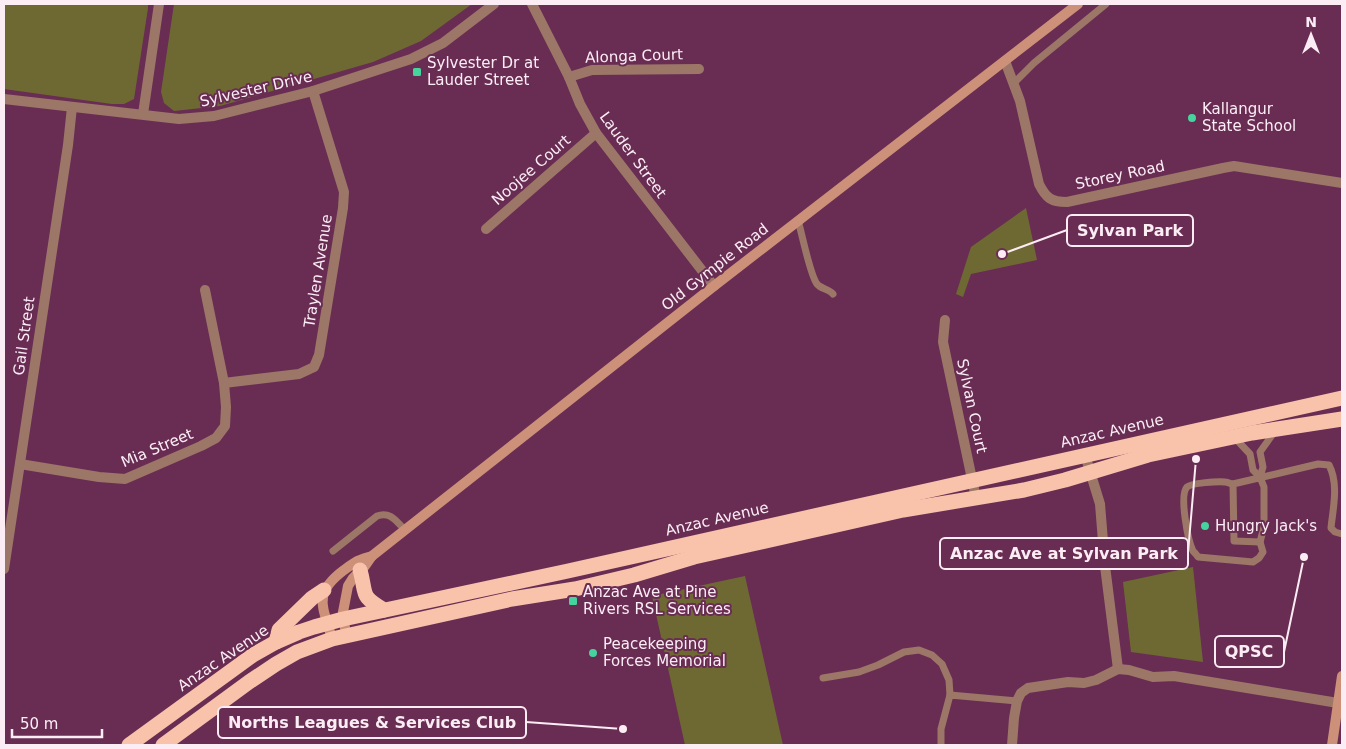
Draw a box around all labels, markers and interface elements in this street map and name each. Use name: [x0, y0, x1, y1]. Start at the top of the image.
north arrow: [1286, 10, 1336, 60]
text: N: [1305, 14, 1317, 30]
street label: Alonga Court: [585, 45, 683, 67]
place label: Sylvester Dr at Lauder Street: [427, 54, 539, 89]
marker: Sylvester Dr at Lauder Street: [411, 66, 423, 78]
street label: Sylvester Drive: [198, 67, 314, 111]
place label: Kallangur State School: [1202, 100, 1296, 135]
street label: Lauder Street: [596, 108, 670, 202]
marker: Kallangur State School: [1186, 112, 1198, 124]
street label: Noojee Court: [488, 131, 574, 209]
street label: Storey Road: [1074, 157, 1166, 193]
street label: Traylen Avenue: [300, 213, 336, 330]
callout: Sylvan Park: [1067, 215, 1193, 246]
street label: Old Gympie Road: [658, 220, 772, 314]
text: Sylvan Park: [1077, 221, 1183, 240]
street label: Gail Street: [10, 295, 38, 377]
street label: Sylvan Court: [953, 357, 991, 455]
street label: Anzac Avenue: [1059, 410, 1165, 452]
street label: Mia Street: [118, 425, 196, 471]
street label: Anzac Avenue: [664, 498, 770, 540]
place label: Hungry Jack's: [1215, 517, 1317, 535]
marker: Hungry Jack's: [1199, 520, 1211, 532]
callout: Anzac Ave at Sylvan Park: [940, 538, 1188, 569]
text: Anzac Ave at Sylvan Park: [950, 544, 1178, 563]
place label: Anzac Ave at Pine Rivers RSL Services: [583, 583, 731, 618]
marker: Anzac Ave at Pine Rivers RSL Services: [567, 595, 579, 607]
street label: Anzac Avenue: [174, 621, 272, 695]
place label: Peacekeeping Forces Memorial: [603, 635, 726, 670]
callout: QPSC: [1215, 636, 1284, 667]
text: QPSC: [1225, 642, 1273, 661]
marker: Peacekeeping Forces Memorial: [587, 647, 599, 659]
scale bar: [12, 706, 102, 738]
callout: Norths Leagues & Services Club: [218, 707, 526, 738]
text: Norths Leagues & Services Club: [228, 713, 516, 732]
text: 50 m: [20, 715, 58, 733]

